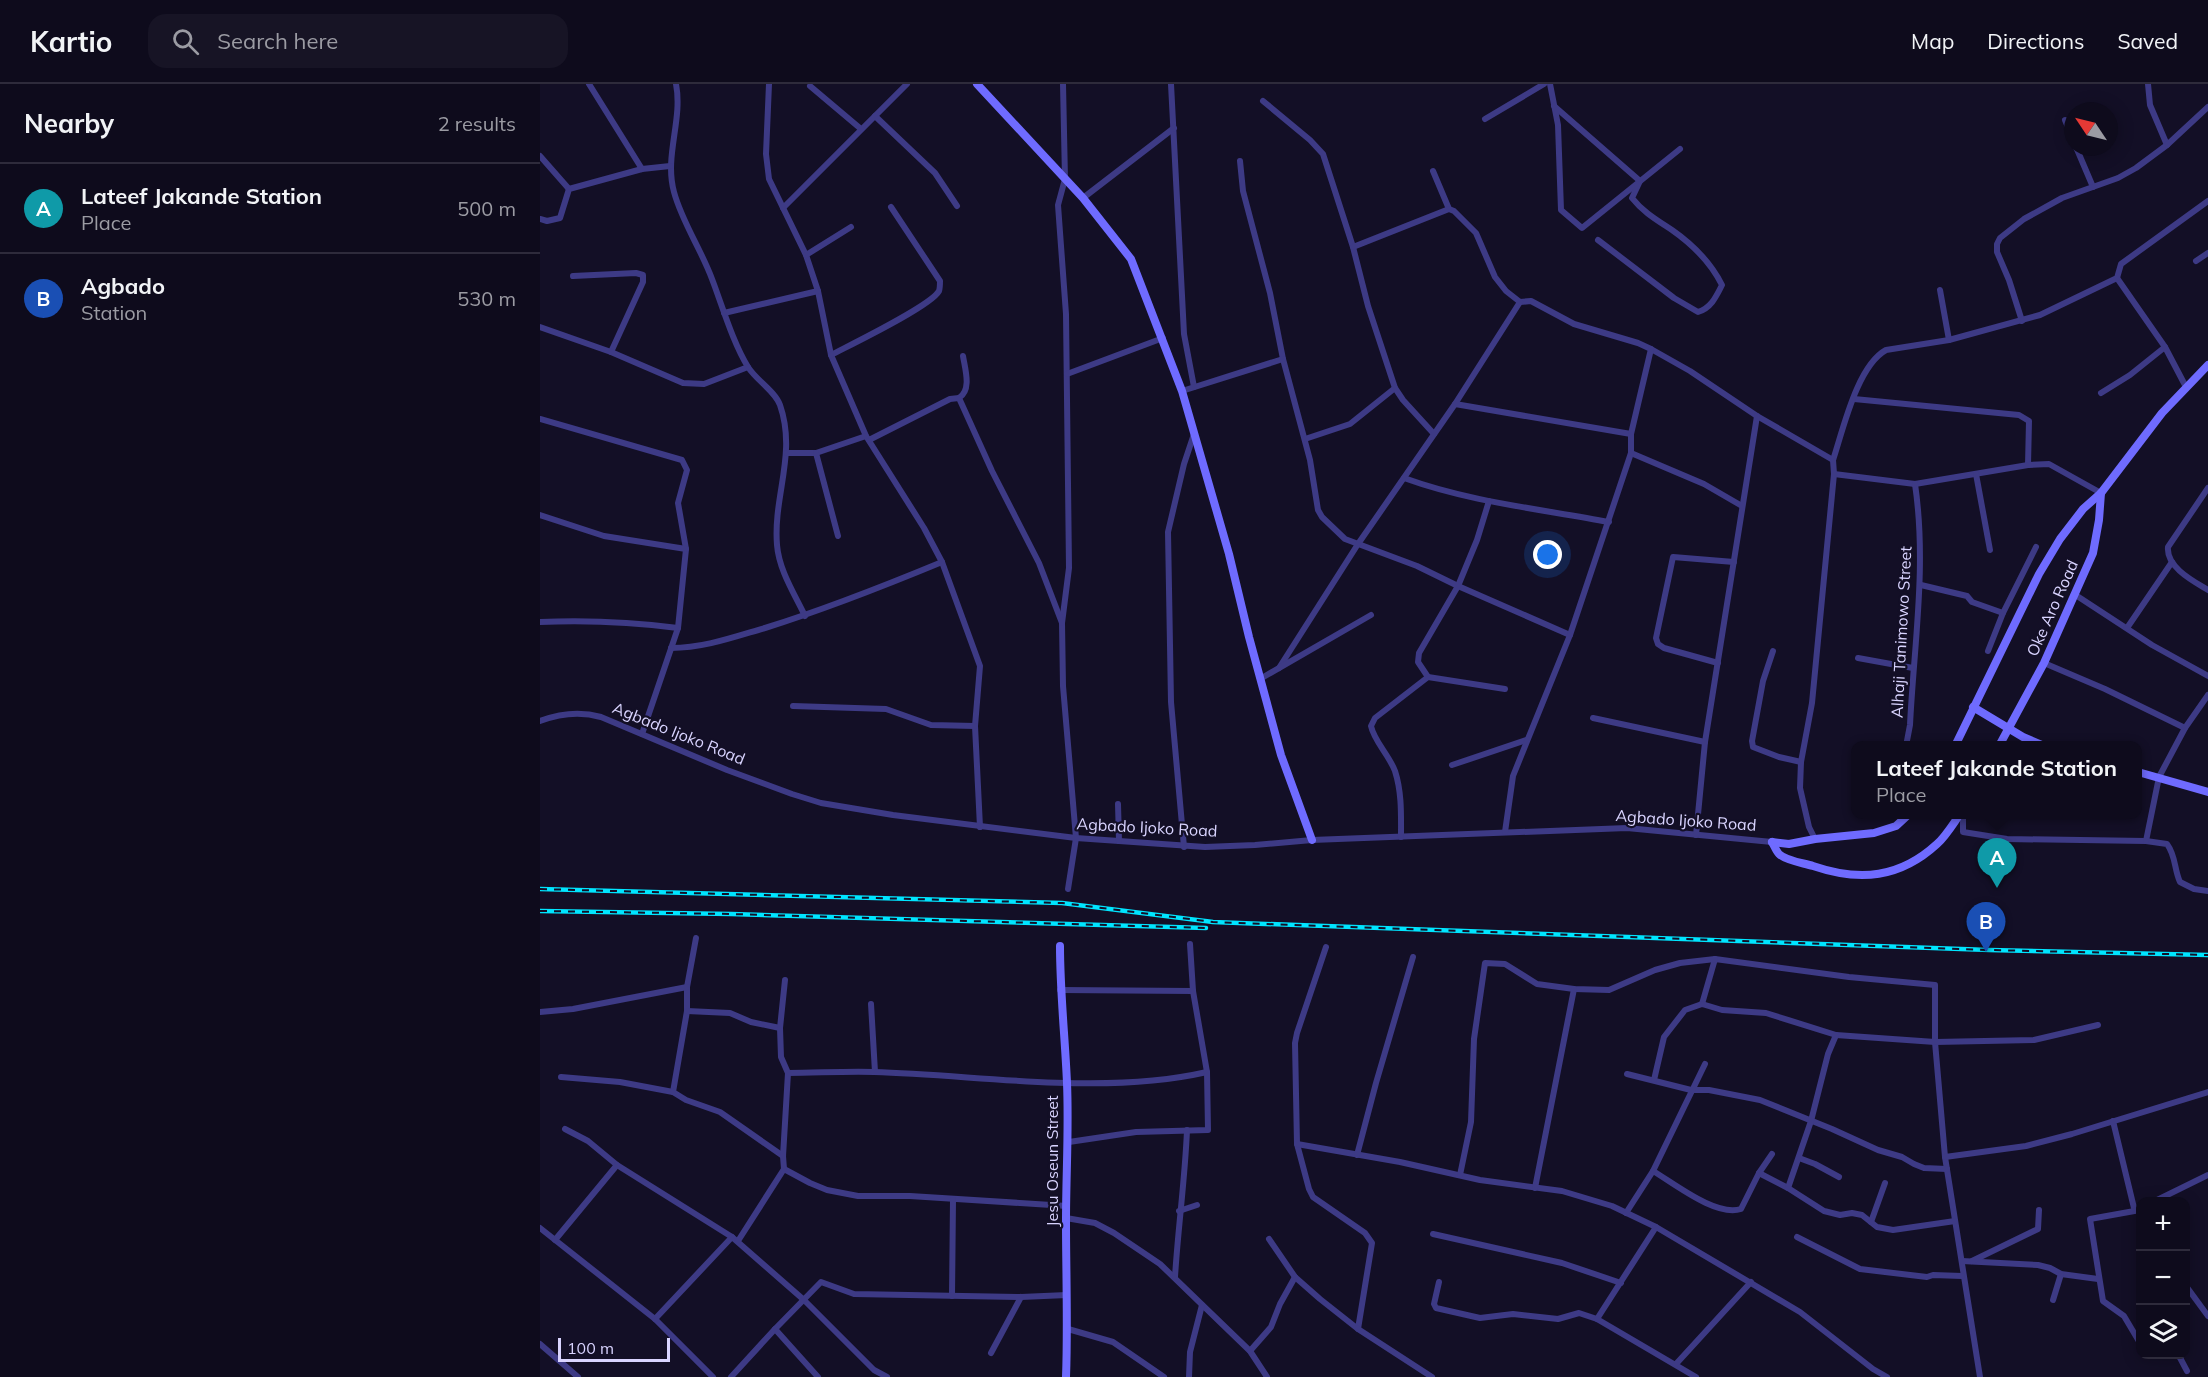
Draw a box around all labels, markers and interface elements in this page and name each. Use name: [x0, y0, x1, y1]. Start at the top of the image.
search box: [148, 14, 568, 68]
text: Kartio: [30, 24, 112, 59]
icon: search: [169, 25, 202, 58]
text: Search here: [217, 27, 338, 55]
text: Map: [1911, 28, 1954, 54]
text: Directions: [1987, 28, 2084, 54]
text: Saved: [2117, 28, 2178, 54]
north arrow: [2064, 102, 2118, 156]
text: Nearby: [24, 107, 114, 140]
text: 2 results: [438, 111, 516, 136]
text: Lateef Jakande Station: [81, 182, 322, 210]
text: A: [36, 196, 51, 221]
text: 500 m: [457, 196, 516, 221]
text: Place: [81, 210, 131, 235]
text: Agbado: [81, 272, 165, 300]
text: B: [37, 286, 50, 311]
text: 530 m: [457, 286, 516, 311]
text: Station: [81, 300, 147, 325]
your location: [1533, 540, 1562, 569]
street label: Alhaji Tanimowo Street: [1887, 545, 1916, 718]
street label: Oke Aro Road: [2022, 557, 2082, 659]
street label: Agbado Ijoko Road: [610, 697, 748, 769]
popup: [1851, 741, 2142, 819]
text: Lateef Jakande Station: [1876, 754, 2117, 782]
text: Place: [1876, 782, 1926, 807]
street label: Agbado Ijoko Road: [1615, 805, 1757, 835]
street label: Agbado Ijoko Road: [1076, 813, 1218, 841]
pin: A: [1978, 838, 2016, 888]
pin: B: [1966, 902, 2006, 952]
street label: Jesu Oseun Street: [1042, 1095, 1062, 1227]
map controls: [2136, 1197, 2190, 1359]
button: +: [2136, 1197, 2190, 1251]
button: −: [2136, 1251, 2190, 1305]
button: layers: [2136, 1305, 2190, 1359]
scale bar: [558, 1335, 670, 1362]
text: 100 m: [567, 1338, 614, 1358]

